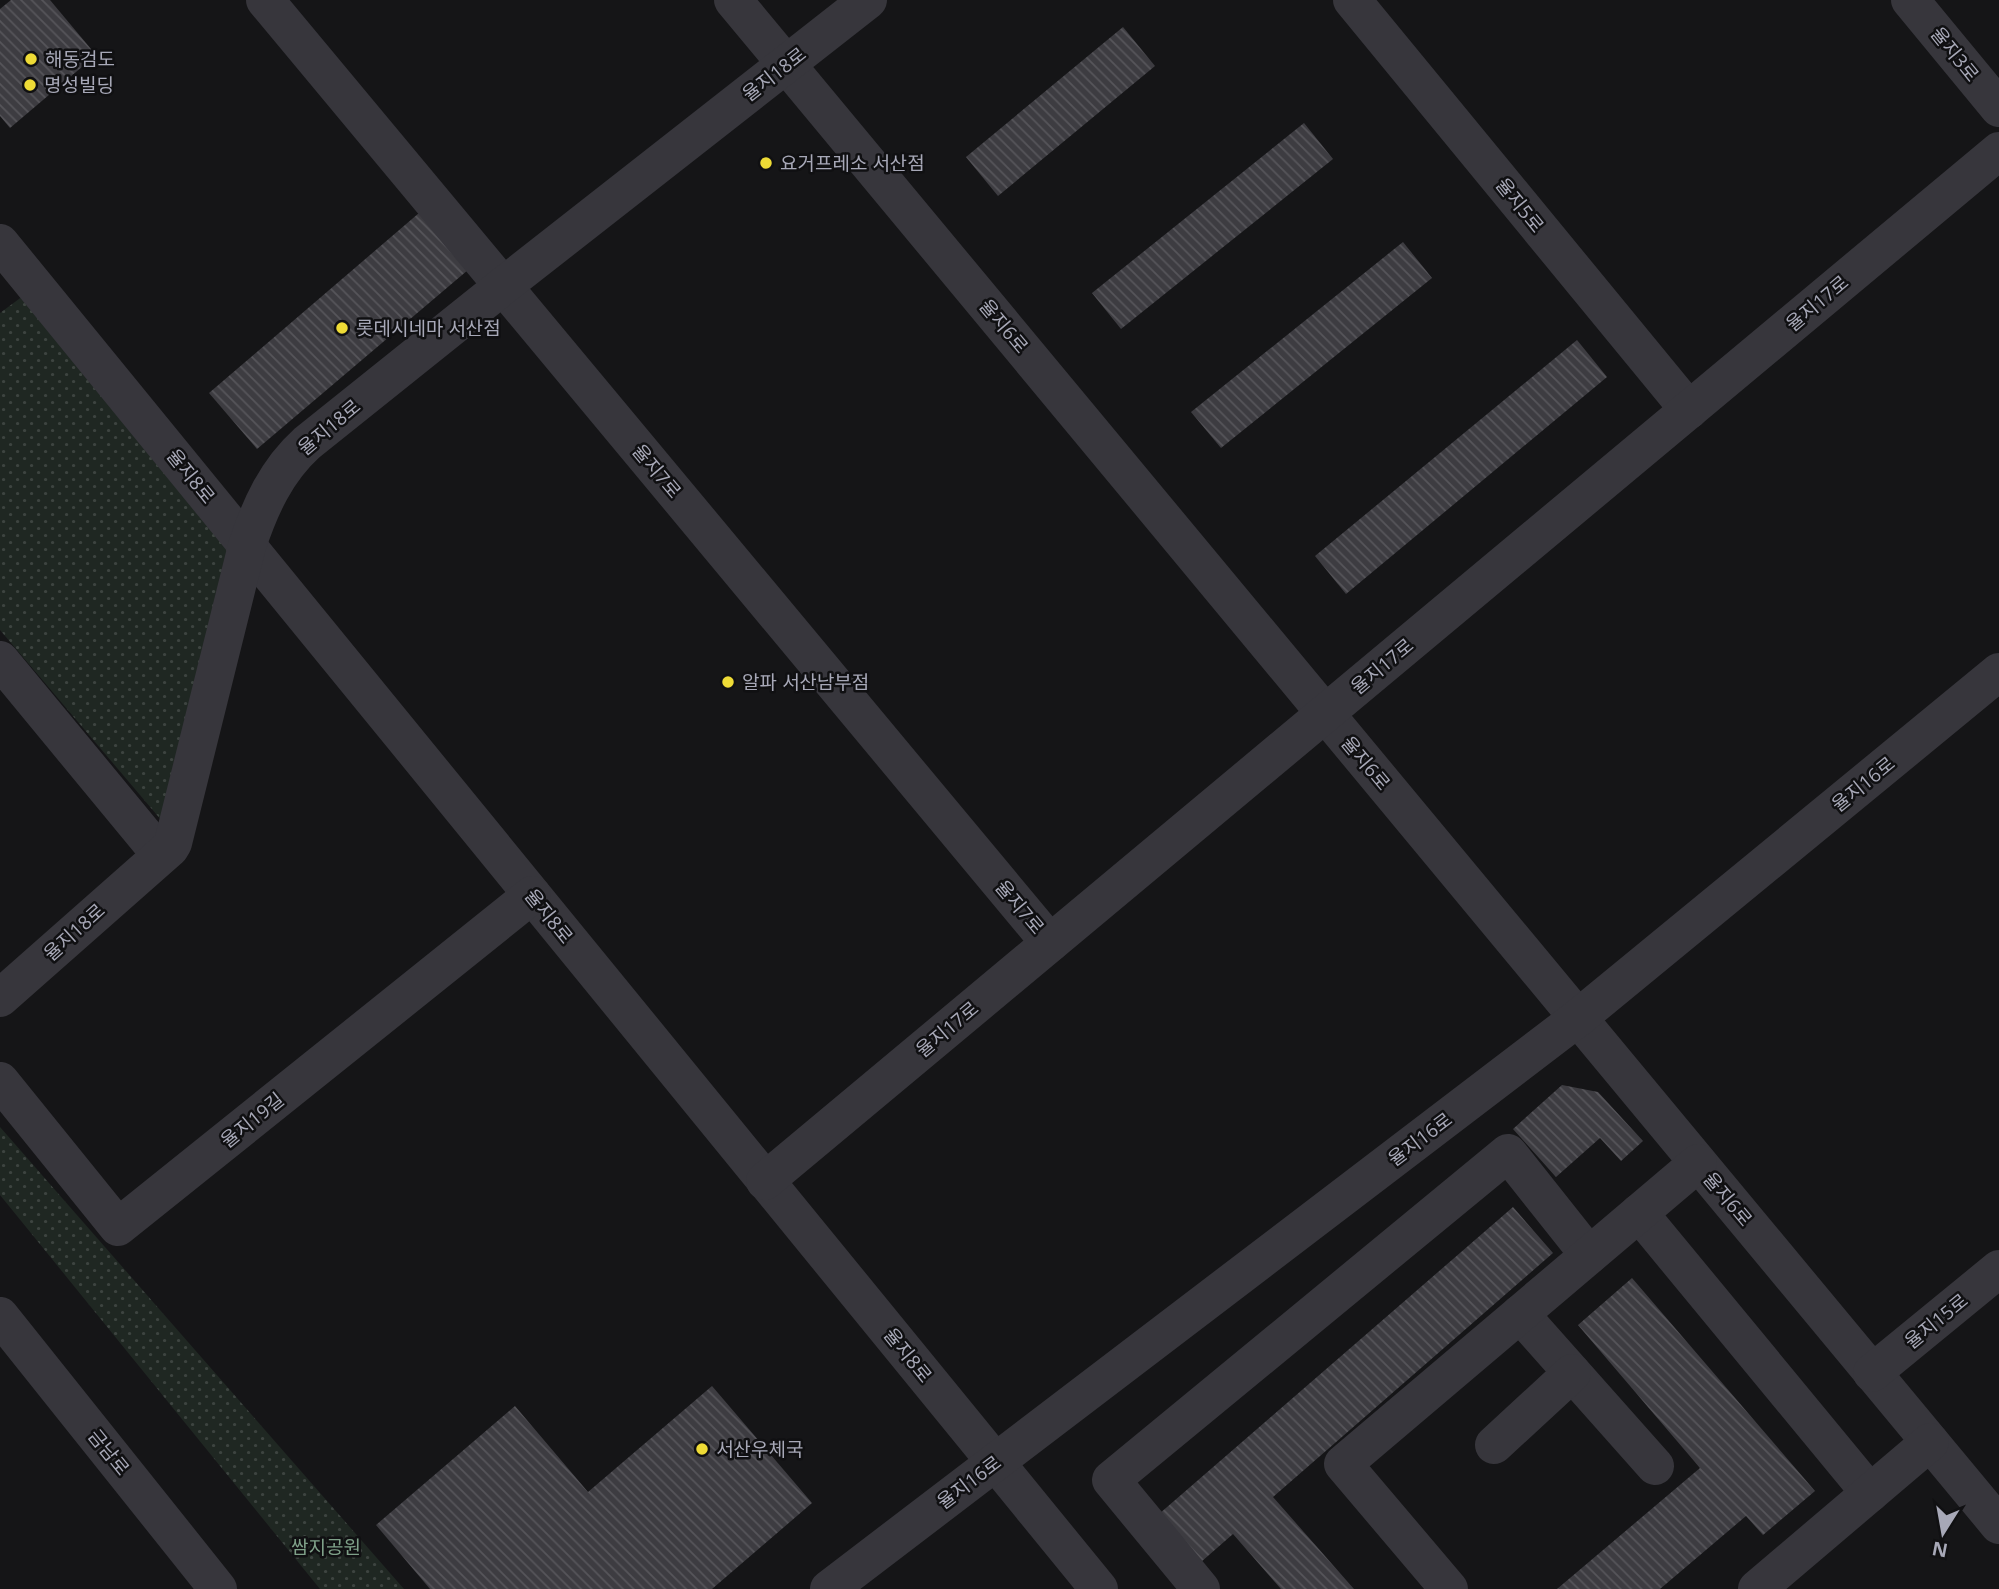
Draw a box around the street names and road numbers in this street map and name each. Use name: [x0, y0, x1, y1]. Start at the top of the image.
street label: 율지3로: [1925, 21, 1985, 87]
street label: 율지18로: [737, 41, 811, 107]
street label: 율지5로: [1490, 172, 1550, 238]
street label: 율지17로: [1780, 269, 1854, 337]
street label: 율지6로: [974, 293, 1034, 359]
street label: 율지18로: [292, 393, 366, 461]
street label: 율지7로: [627, 438, 687, 504]
street label: 율지8로: [161, 443, 221, 509]
street label: 율지17로: [1345, 632, 1419, 700]
street label: 율지6로: [1336, 730, 1396, 796]
street label: 율지16로: [1826, 751, 1900, 817]
street label: 율지7로: [990, 874, 1050, 940]
street label: 율지8로: [519, 883, 579, 949]
street label: 율지18로: [38, 898, 110, 966]
street label: 율지17로: [910, 995, 984, 1063]
street label: 율지19길: [215, 1087, 289, 1153]
street label: 율지16로: [1383, 1106, 1457, 1172]
street label: 율지6로: [1698, 1166, 1758, 1232]
street label: 율지15로: [1899, 1288, 1973, 1354]
street label: 율지8로: [878, 1322, 938, 1388]
street label: 금남로: [82, 1423, 136, 1481]
street label: 율지16로: [932, 1449, 1006, 1515]

